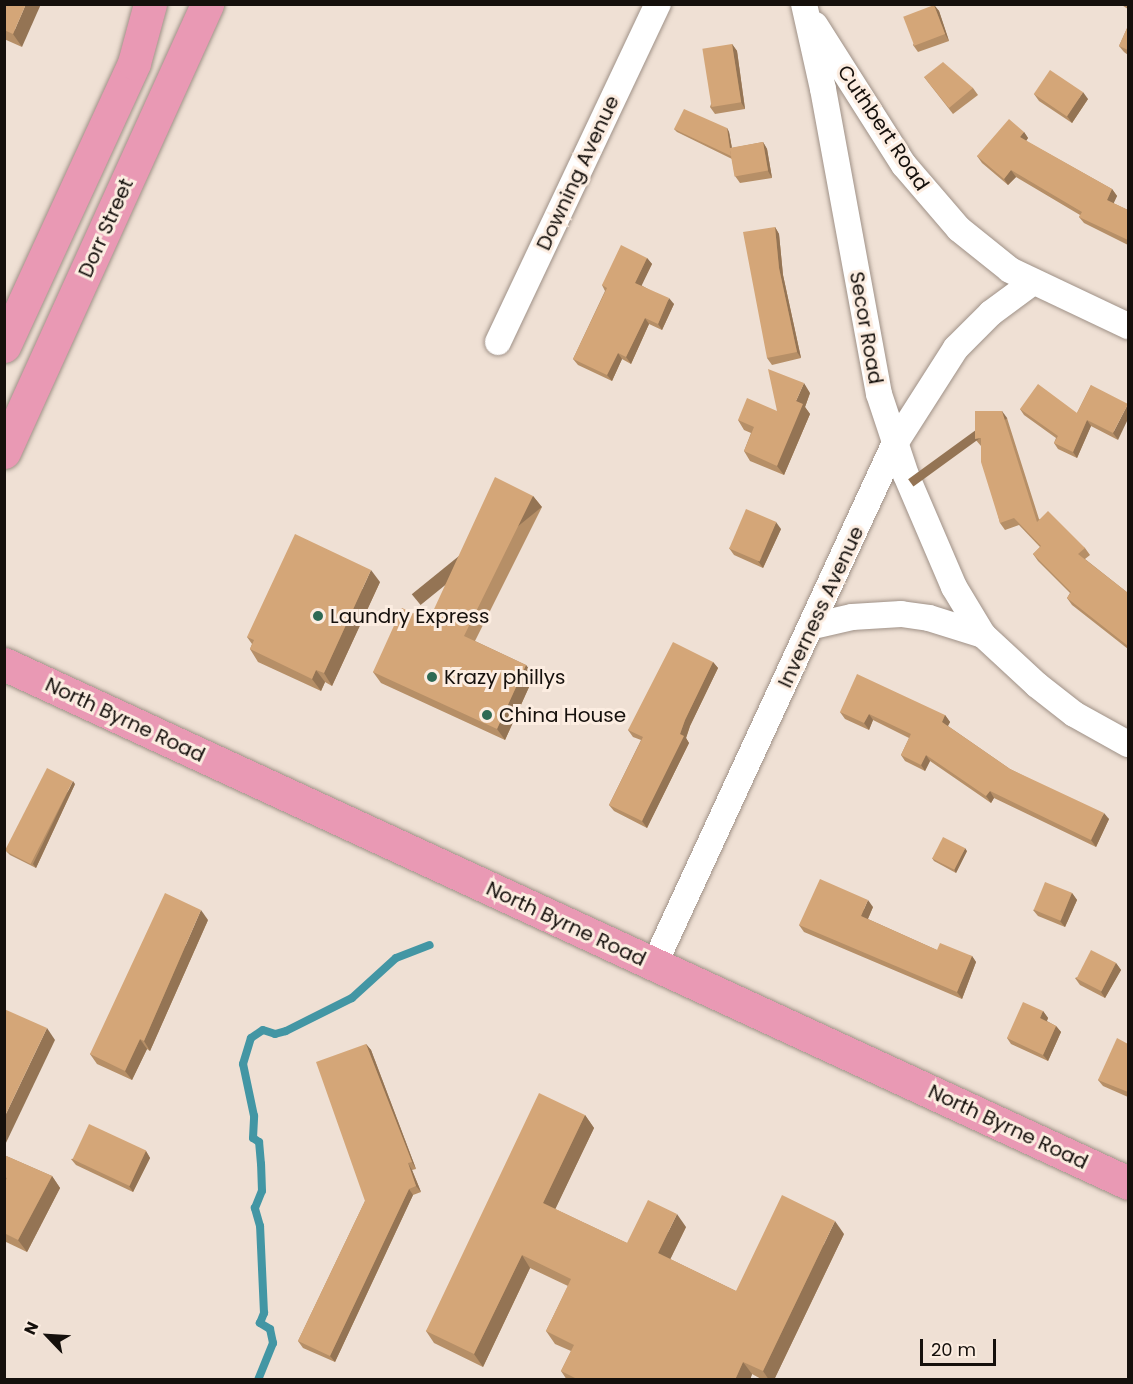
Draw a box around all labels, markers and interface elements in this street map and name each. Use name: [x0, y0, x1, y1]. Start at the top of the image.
street label: Cuthbert Road: [832, 61, 934, 195]
street label: Downing Avenue: [532, 92, 624, 254]
street label: Dorr Street: [74, 175, 138, 281]
street label: Secor Road: [844, 270, 888, 386]
street label: Inverness Avenue: [773, 522, 869, 692]
place label: Laundry Express: [330, 604, 489, 628]
marker: Laundry Express: [311, 609, 325, 623]
place label: Krazy phillys: [444, 665, 565, 689]
marker: Krazy phillys: [425, 670, 439, 684]
street label: North Byrne Road: [41, 673, 209, 767]
place label: China House: [499, 703, 626, 727]
marker: China House: [480, 708, 494, 722]
street label: North Byrne Road: [482, 877, 650, 971]
street label: North Byrne Road: [924, 1080, 1092, 1174]
north arrow: [18, 1306, 78, 1366]
text: N: [18, 1318, 44, 1339]
scale bar: [923, 1327, 1000, 1365]
text: 20 m: [931, 1337, 976, 1362]

